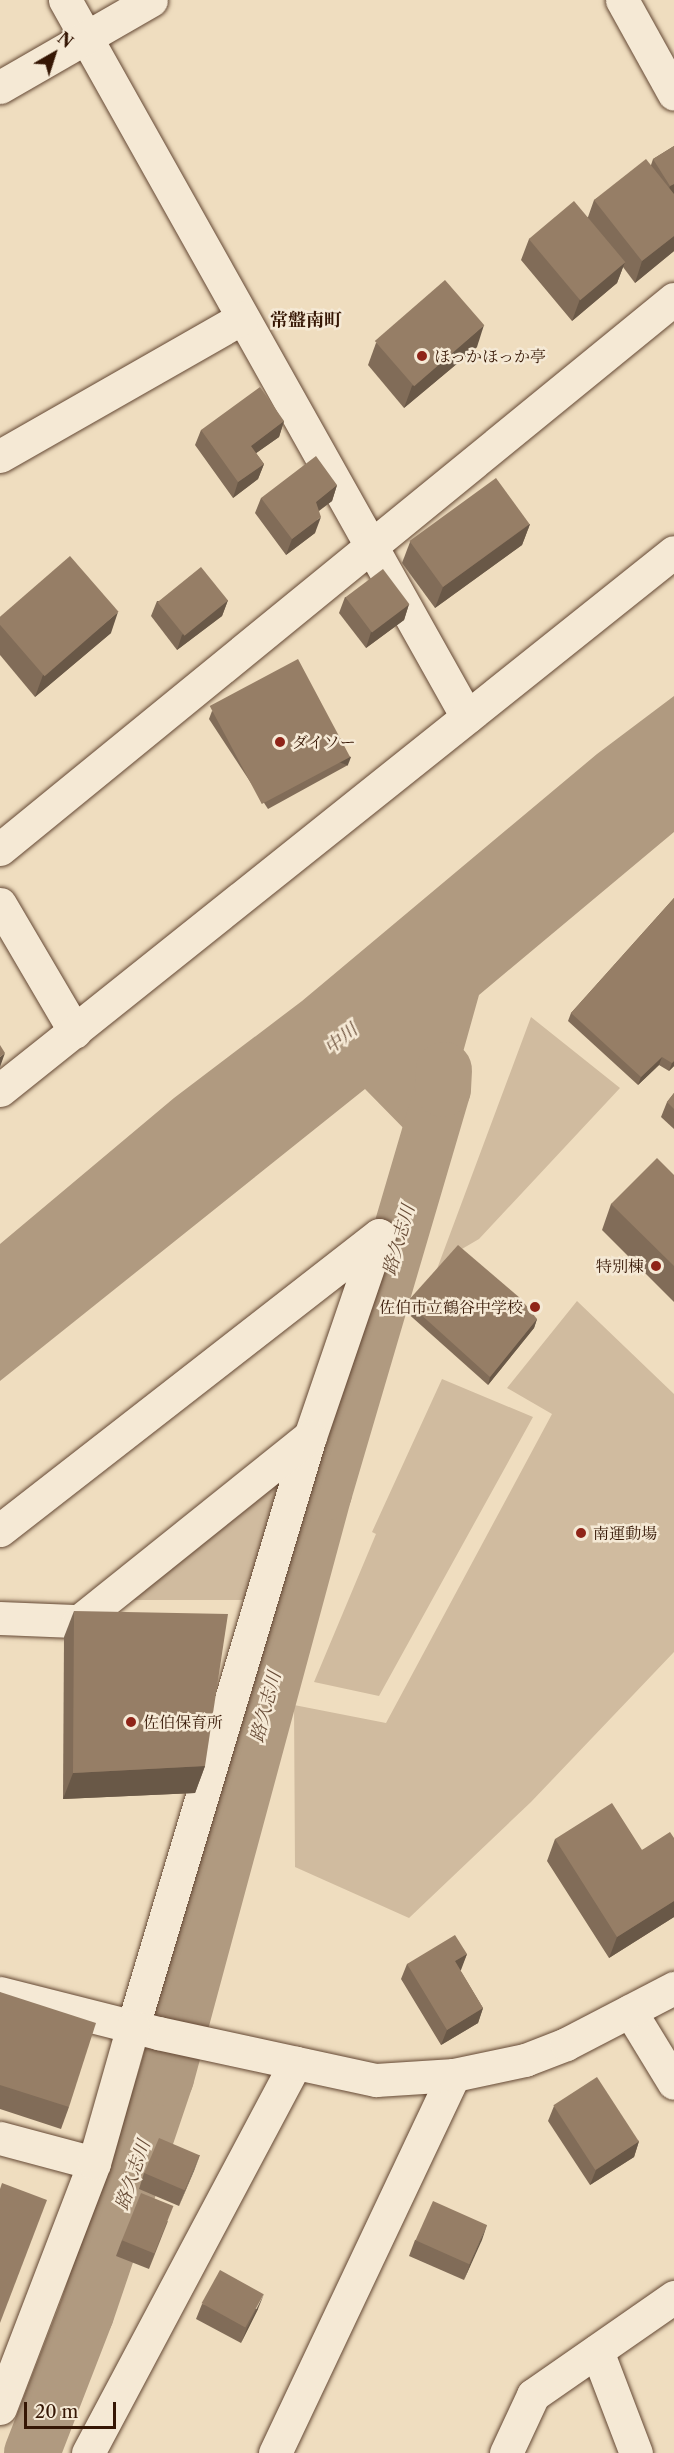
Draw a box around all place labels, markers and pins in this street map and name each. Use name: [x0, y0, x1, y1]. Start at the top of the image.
place label: ほっかほっか亭: [434, 346, 546, 366]
marker: ほっかほっか亭: [415, 349, 429, 363]
place label: ダイソー: [292, 732, 356, 752]
marker: ダイソー: [273, 735, 287, 749]
place label: 特別棟: [596, 1256, 644, 1276]
marker: 特別棟: [649, 1259, 663, 1273]
place label: 佐伯市立鶴谷中学校: [379, 1297, 523, 1317]
marker: 佐伯市立鶴谷中学校: [528, 1300, 542, 1314]
place label: 南運動場: [593, 1523, 657, 1543]
marker: 南運動場: [574, 1526, 588, 1540]
place label: 佐伯保育所: [143, 1712, 223, 1732]
marker: 佐伯保育所: [124, 1715, 138, 1729]

